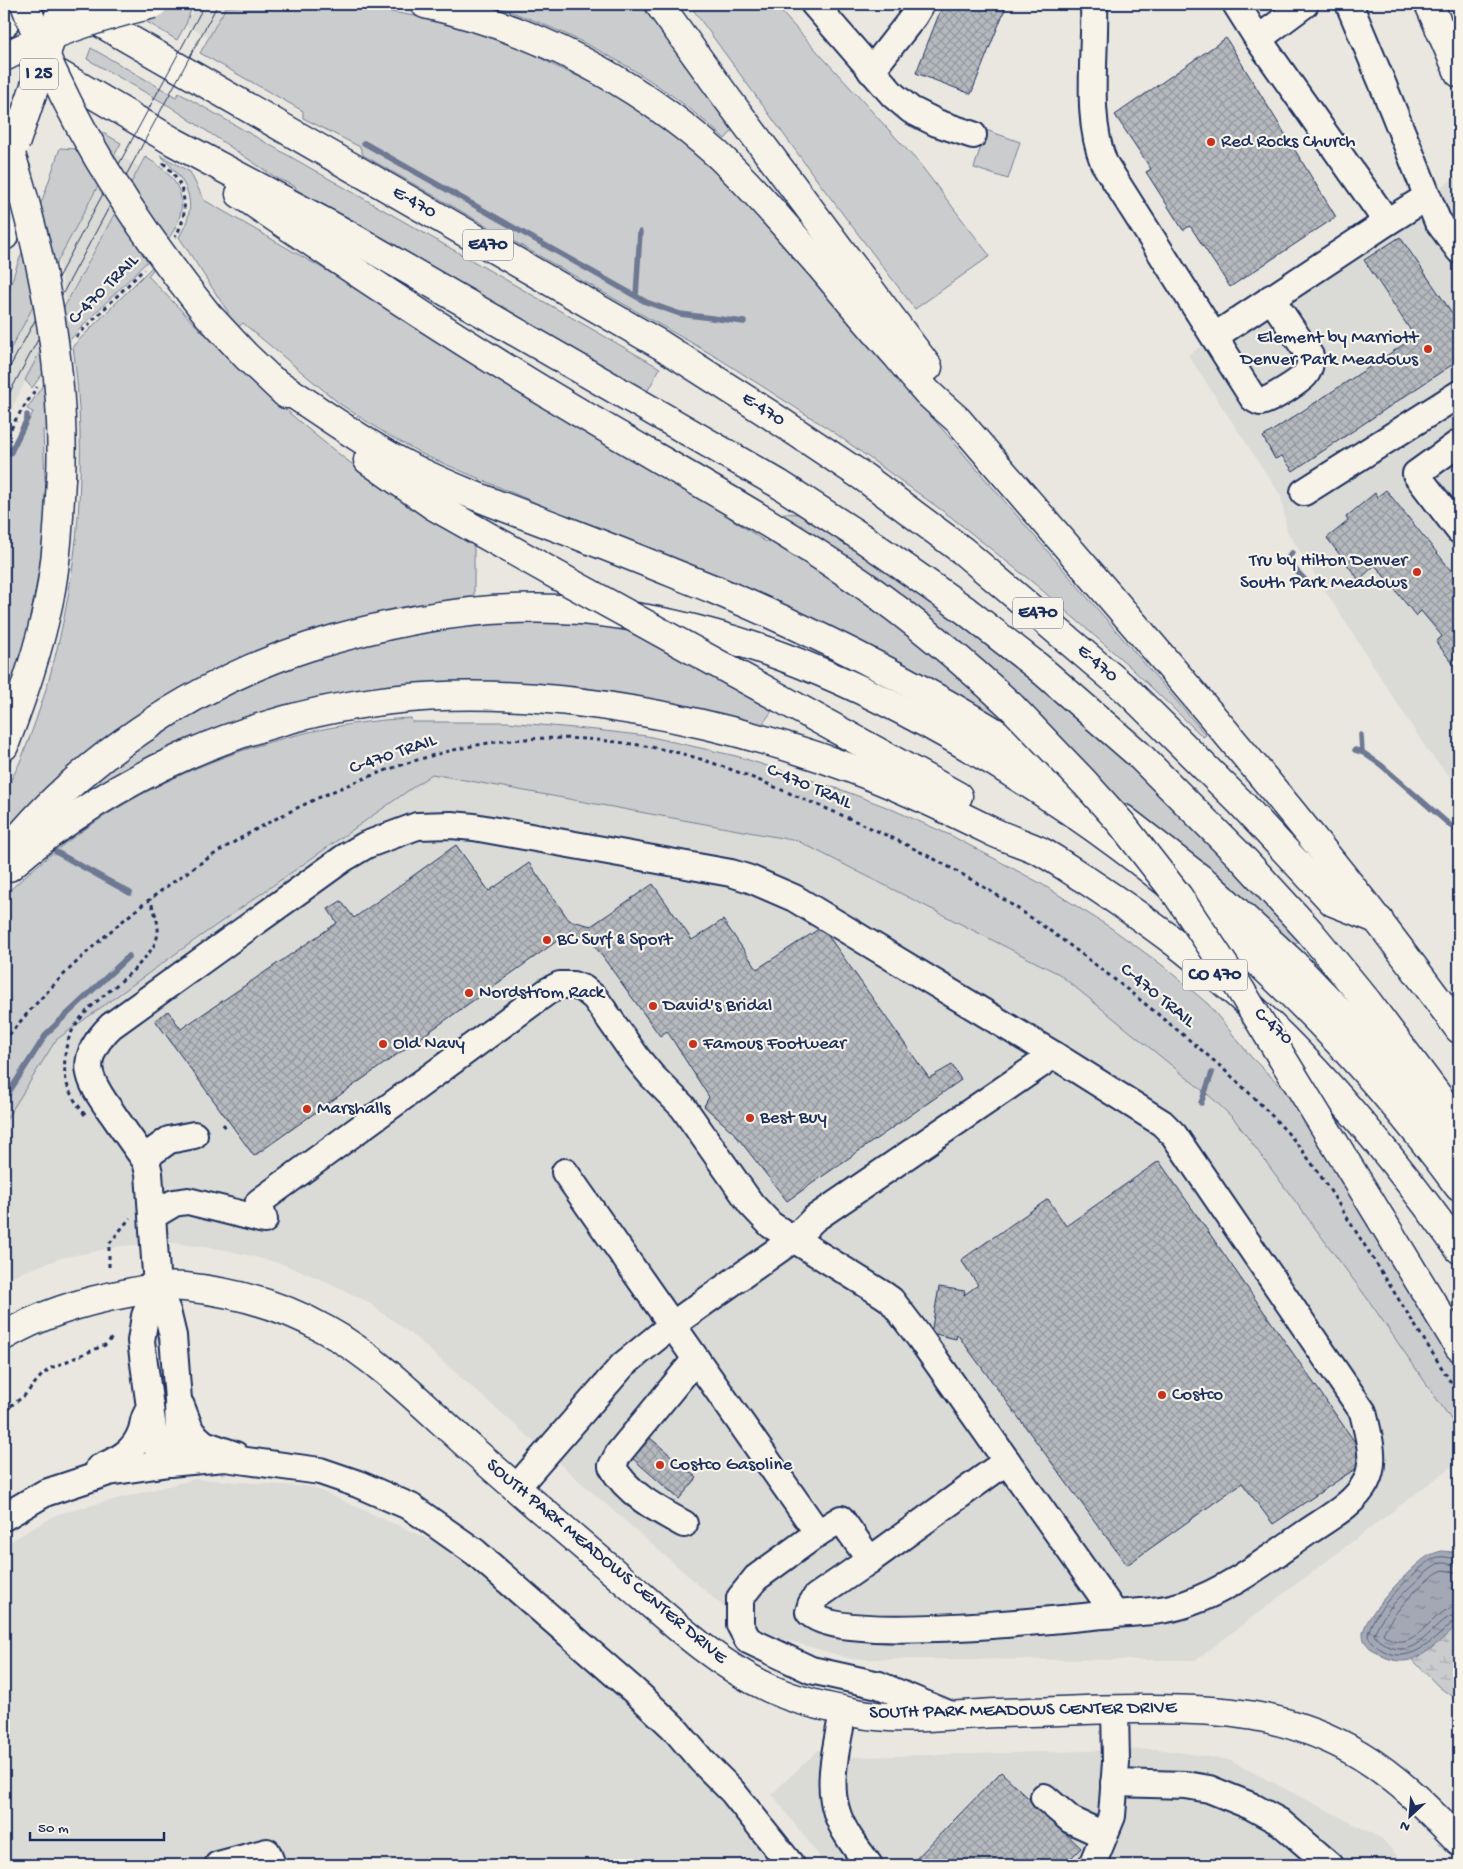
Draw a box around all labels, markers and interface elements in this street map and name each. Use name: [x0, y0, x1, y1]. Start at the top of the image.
road number: I 25: [20, 59, 58, 90]
place label: Red Rocks Church: [1221, 131, 1355, 154]
marker: Red Rocks Church: [1205, 136, 1217, 148]
street label: E-470: [388, 181, 440, 225]
road number: E470: [463, 230, 513, 260]
street label: C-470 TRAIL: [64, 249, 145, 330]
place label: Element by Marriott Denver Park Meadows: [1238, 327, 1420, 372]
marker: Element by Marriott Denver Park Meadows: [1422, 343, 1434, 355]
street label: E-470: [737, 387, 789, 433]
place label: Tru by Hilton Denver South Park Meadows: [1240, 550, 1409, 595]
marker: Tru by Hilton Denver South Park Meadows: [1411, 566, 1423, 578]
road number: E470: [1013, 598, 1063, 628]
street label: E-470: [1072, 640, 1123, 688]
street label: C-470 TRAIL: [347, 729, 440, 781]
street label: C-470 TRAIL: [763, 759, 856, 816]
place label: BC Surf & Sport: [556, 929, 674, 952]
marker: BC Surf & Sport: [541, 934, 553, 946]
street label: C-470 TRAIL: [1115, 959, 1200, 1034]
road number: CO 470: [1182, 960, 1248, 990]
place label: Nordstrom Rack: [479, 982, 605, 1005]
marker: Nordstrom Rack: [463, 987, 475, 999]
place label: David's Bridal: [661, 995, 772, 1018]
marker: David's Bridal: [647, 1000, 659, 1012]
street label: C-470: [1248, 1003, 1298, 1051]
place label: Old Navy: [393, 1033, 466, 1056]
place label: Famous Footwear: [702, 1033, 848, 1056]
marker: Old Navy: [377, 1038, 389, 1050]
marker: Famous Footwear: [687, 1038, 699, 1050]
place label: Marshalls: [317, 1098, 392, 1121]
marker: Marshalls: [301, 1103, 313, 1115]
place label: Best Buy: [759, 1107, 827, 1130]
marker: Best Buy: [744, 1112, 756, 1124]
place label: Costco: [1172, 1384, 1223, 1407]
marker: Costco: [1156, 1389, 1168, 1401]
street label: SOUTH PARK MEADOWS CENTER DRIVE: [481, 1454, 732, 1670]
place label: Costco Gasoline: [670, 1454, 792, 1477]
marker: Costco Gasoline: [654, 1459, 666, 1471]
street label: SOUTH PARK MEADOWS CENTER DRIVE: [869, 1697, 1178, 1725]
north arrow: [1386, 1792, 1436, 1842]
scale bar: [30, 1809, 164, 1841]
text: N: [1398, 1816, 1413, 1835]
text: 50 m: [38, 1820, 69, 1838]

